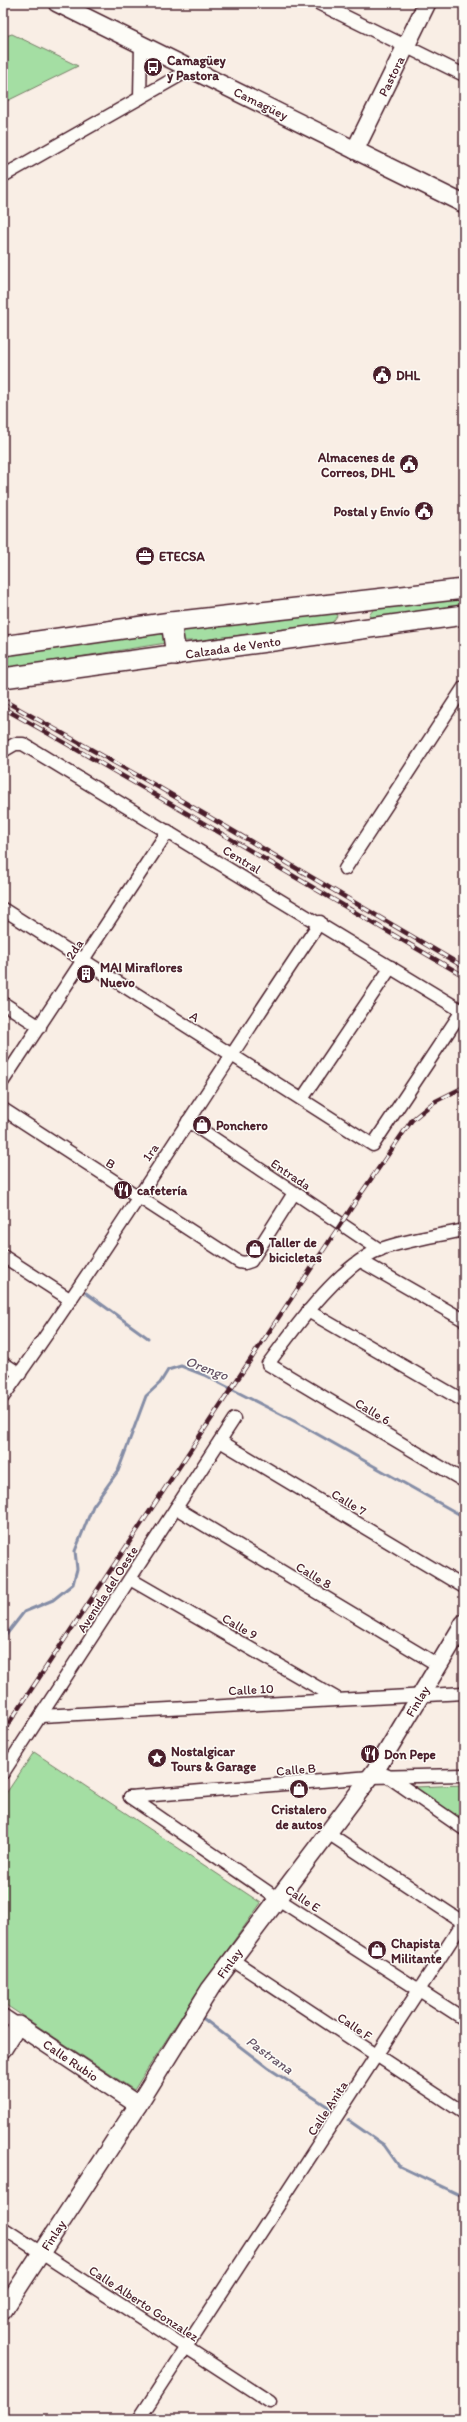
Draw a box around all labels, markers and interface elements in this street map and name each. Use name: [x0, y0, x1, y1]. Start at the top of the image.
place label: Camagüey y Pastora: [167, 53, 227, 84]
street label: Pastora: [375, 53, 408, 99]
bus stop icon: Camagüey y Pastora: [142, 56, 164, 78]
street label: Camagüey: [231, 84, 290, 123]
public building icon: DHL: [371, 364, 393, 386]
place label: DHL: [396, 368, 421, 383]
place label: Almacenes de Correos, DHL: [317, 450, 395, 480]
public building icon: Almacenes de Correos, DHL: [398, 453, 420, 475]
public building icon: Postal y Envío: [413, 500, 435, 522]
place label: Postal y Envío: [334, 504, 410, 520]
office icon: ETECSA: [134, 545, 156, 567]
place label: ETECSA: [159, 549, 205, 564]
street label: Calzada de Vento: [184, 633, 282, 662]
street label: Central: [220, 842, 264, 877]
street label: 2da: [62, 936, 86, 962]
place label: MAI Miraflores Nuevo: [100, 960, 183, 990]
building icon: MAI Miraflores Nuevo: [75, 963, 97, 985]
street label: A: [187, 1008, 203, 1025]
shop icon: Ponchero: [191, 1114, 213, 1136]
place label: Ponchero: [216, 1118, 268, 1133]
street label: 1ra: [139, 1140, 162, 1164]
street label: B: [103, 1155, 118, 1172]
street label: Entrada: [268, 1156, 314, 1194]
restaurant icon: cafetería: [112, 1179, 134, 1201]
place label: cafetería: [137, 1183, 188, 1198]
place label: Taller de bicicletas: [268, 1235, 322, 1265]
shop icon: Taller de bicicletas: [244, 1238, 266, 1260]
water label: Orengo: [183, 1353, 231, 1385]
street label: Calle 6: [352, 1395, 393, 1428]
street label: Calle 7: [329, 1486, 369, 1519]
street label: Avenida del Oeste: [74, 1543, 141, 1635]
street label: Calle 8: [293, 1559, 334, 1592]
street label: Calle 9: [219, 1610, 260, 1643]
street label: Calle 10: [228, 1681, 274, 1698]
street label: Finlay: [402, 1683, 433, 1720]
restaurant icon: Don Pepe: [359, 1743, 381, 1765]
place label: Nostalgicar Tours & Garage: [170, 1744, 256, 1775]
place icon: Nostalgicar Tours & Garage: [146, 1747, 168, 1769]
place label: Don Pepe: [384, 1747, 436, 1763]
street label: Calle B: [276, 1760, 317, 1779]
shop icon: Cristalero de autos: [288, 1778, 310, 1800]
place label: Cristalero de autos: [271, 1802, 327, 1832]
street label: Calle E: [282, 1882, 323, 1915]
place label: Chapista Militante: [391, 1936, 442, 1966]
shop icon: Chapista Militante: [366, 1939, 388, 1961]
street label: Finlay: [213, 1945, 245, 1981]
street label: Calle F: [335, 2009, 375, 2043]
water label: Pastrana: [243, 2033, 297, 2079]
street label: Calle Rubio: [40, 2036, 102, 2085]
street label: Calle Anita: [304, 2078, 351, 2138]
street label: Finlay: [38, 2217, 69, 2253]
street label: Calle Alberto Gonzalez: [86, 2262, 201, 2344]

